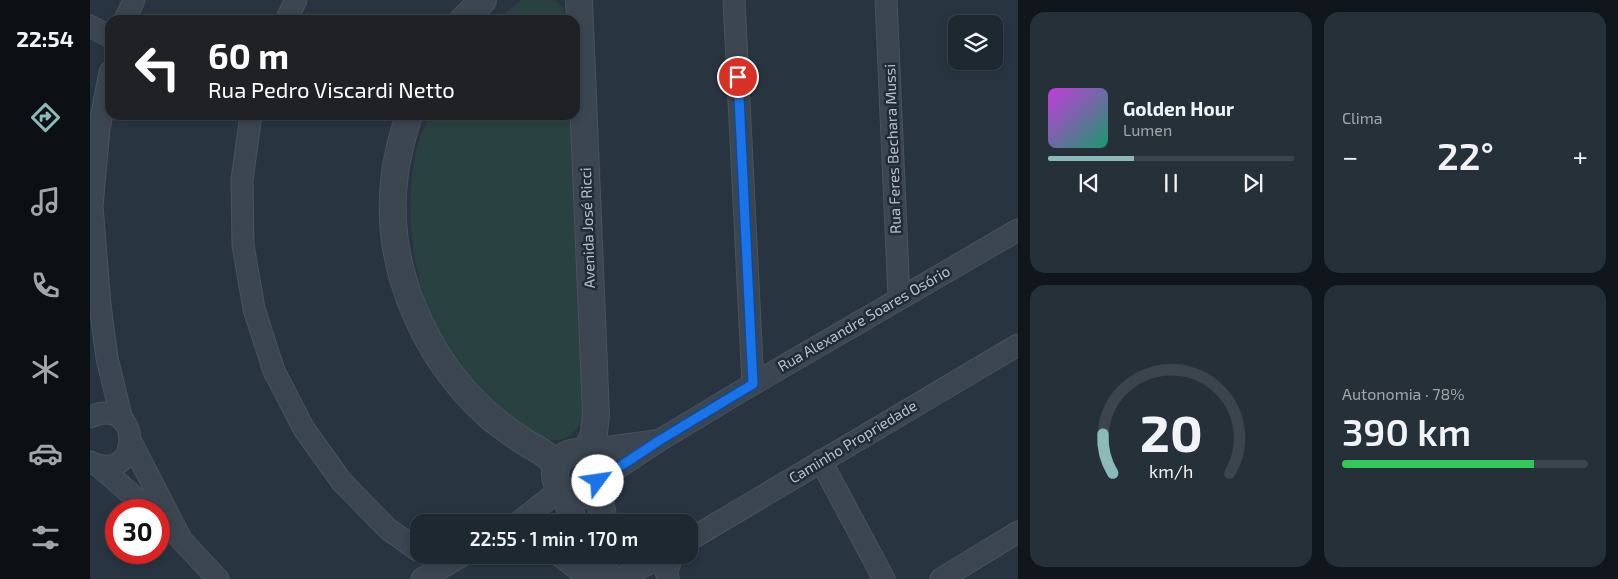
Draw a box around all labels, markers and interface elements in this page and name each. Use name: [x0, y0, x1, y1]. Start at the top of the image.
map controls: [948, 15, 1003, 70]
button: layers: [948, 15, 1003, 70]
text: 22:54: [16, 25, 74, 51]
text: 60 m: [208, 34, 289, 76]
icon: left: [125, 35, 190, 100]
pin: [717, 56, 759, 98]
icon: arrive: [724, 63, 752, 91]
street label: Rua Feres Bechara Mussi: [880, 64, 904, 234]
text: Rua Pedro Viscardi Netto: [208, 76, 455, 102]
text: Golden Hour: [1123, 97, 1234, 120]
icon: directions: [28, 100, 63, 135]
text: Clima: [1342, 108, 1383, 127]
text: Lumen: [1123, 120, 1172, 139]
text: 22°: [1437, 132, 1494, 178]
text: −: [1342, 139, 1358, 173]
text: +: [1573, 139, 1588, 173]
street label: Avenida José Ricci: [576, 167, 598, 289]
icon: previous: [1075, 169, 1103, 197]
icon: pause: [1157, 169, 1185, 197]
icon: next: [1239, 169, 1267, 197]
icon: music: [28, 184, 63, 219]
street label: Rua Alexandre Soares Osório: [774, 261, 953, 375]
icon: phone: [28, 268, 63, 303]
icon: climate: [28, 352, 63, 387]
text: Autonomia · 78%: [1342, 384, 1465, 403]
street label: Caminho Propriedade: [785, 396, 920, 486]
text: 20: [1139, 400, 1203, 462]
text: 390 km: [1342, 408, 1471, 454]
icon: car: [28, 436, 63, 471]
position arrow: [571, 454, 623, 506]
text: km/h: [1149, 460, 1193, 482]
speed limit sign: 30: [105, 499, 170, 564]
icon: filters: [28, 520, 63, 555]
text: 22:55 · 1 min · 170 m: [470, 527, 638, 550]

